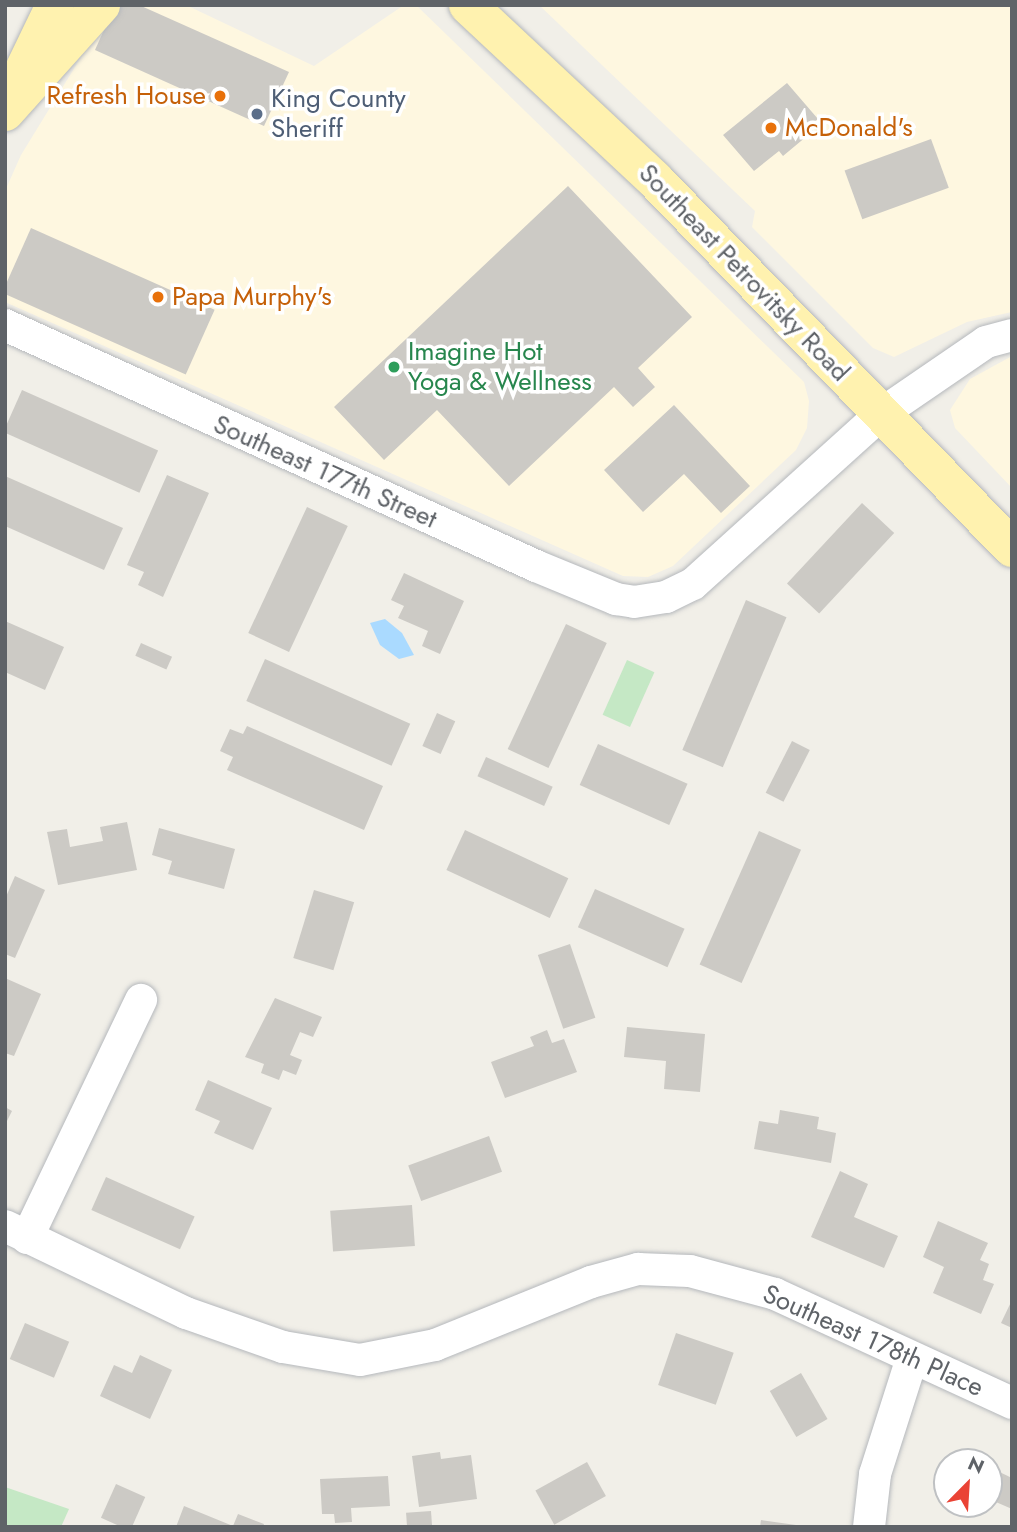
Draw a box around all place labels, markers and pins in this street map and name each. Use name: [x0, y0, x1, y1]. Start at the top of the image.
place label: Refresh House: [46, 80, 206, 112]
place label: King County Sheriff: [271, 83, 406, 144]
marker: Refresh House: [212, 88, 228, 104]
marker: King County Sheriff: [249, 106, 265, 122]
place label: McDonald's: [785, 112, 913, 144]
marker: McDonald's: [763, 120, 779, 136]
place label: Papa Murphy's: [172, 281, 332, 313]
marker: Papa Murphy's: [150, 289, 166, 305]
place label: Imagine Hot Yoga & Wellness: [408, 336, 592, 398]
marker: Imagine Hot Yoga & Wellness: [386, 359, 402, 375]

